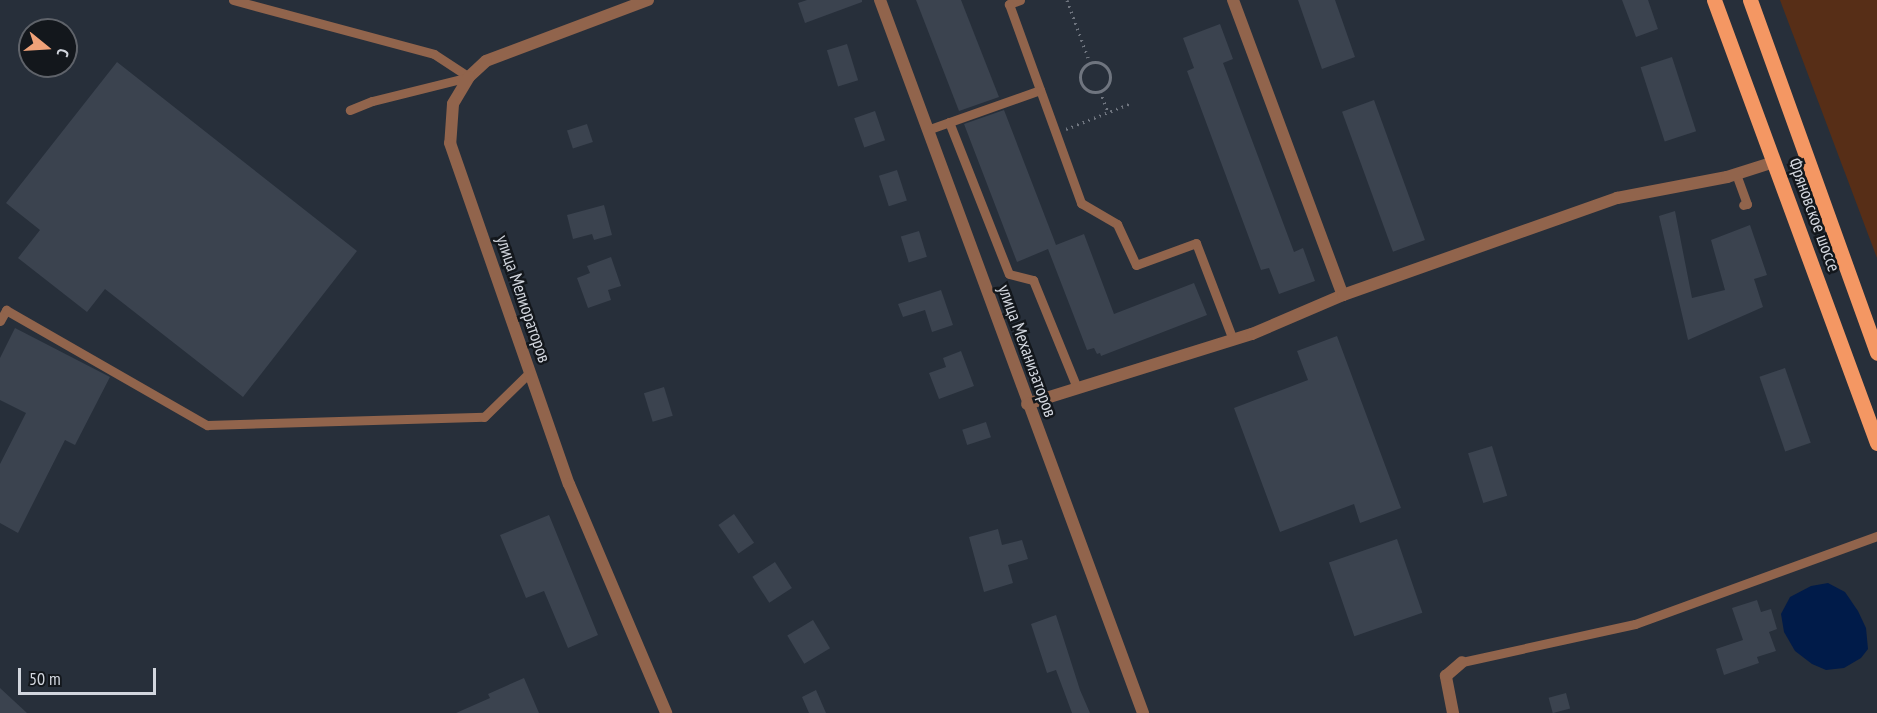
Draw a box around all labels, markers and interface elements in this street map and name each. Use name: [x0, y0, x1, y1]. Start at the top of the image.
north arrow: [18, 18, 78, 78]
text: С: [53, 46, 74, 60]
street label: Фряновское шоссе: [1783, 155, 1845, 275]
street label: улица Мелиораторов: [491, 232, 555, 366]
street label: улица Механизаторов: [993, 282, 1061, 420]
scale bar: [21, 656, 159, 694]
text: 50 m: [29, 667, 61, 690]

